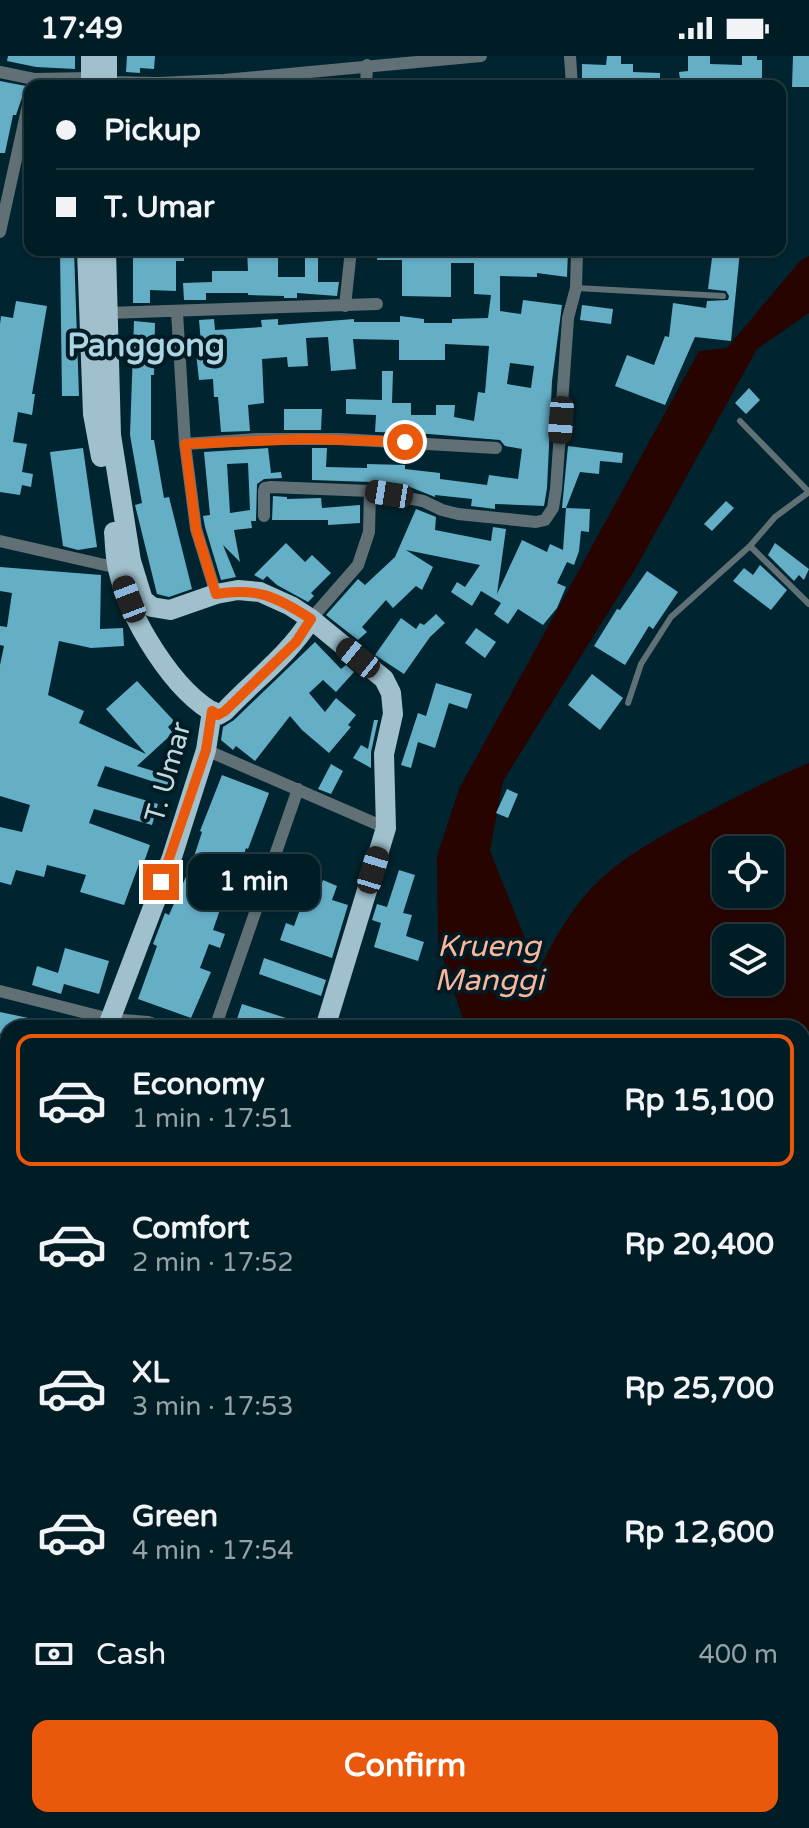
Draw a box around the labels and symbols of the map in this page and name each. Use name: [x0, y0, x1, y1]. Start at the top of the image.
district label: Panggong: [67, 327, 225, 365]
car: [547, 395, 575, 445]
route start: [387, 424, 423, 460]
car: [363, 478, 415, 510]
car: [109, 572, 149, 626]
car: [332, 634, 384, 682]
street label: T. Umar: [137, 718, 199, 827]
car: [355, 844, 391, 896]
callout: 1 min: [189, 854, 321, 910]
route end: [143, 864, 179, 900]
water label: Krueng Manggi: [434, 928, 547, 999]

